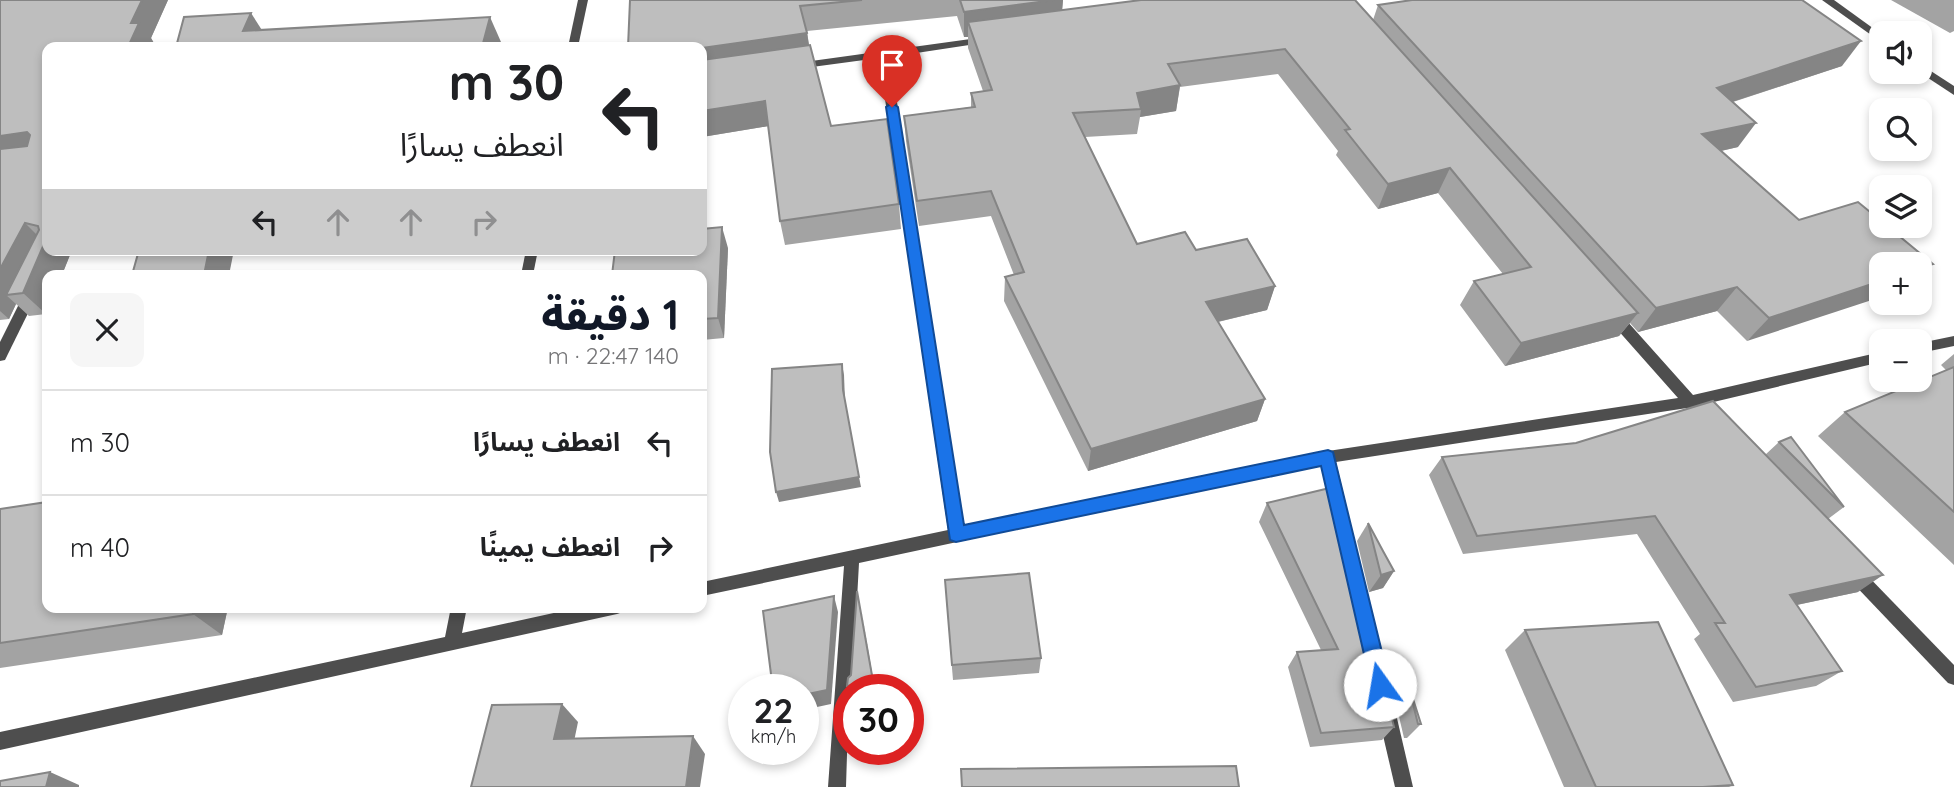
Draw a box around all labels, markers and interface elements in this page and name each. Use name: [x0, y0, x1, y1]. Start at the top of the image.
map controls: [1869, 21, 1932, 392]
button: sound: [1869, 21, 1932, 84]
pin: [862, 35, 922, 107]
icon: arrive: [873, 46, 911, 84]
text: 30 m: [449, 51, 564, 112]
icon: left: [588, 70, 679, 161]
button: search: [1869, 98, 1932, 161]
text: انعطف يسارًا: [400, 124, 564, 164]
button: layers: [1869, 175, 1932, 238]
icon: left: [246, 203, 284, 241]
icon: ahead: [319, 203, 357, 241]
icon: ahead: [392, 203, 430, 241]
icon: right: [465, 203, 503, 241]
button: +: [1869, 252, 1932, 315]
text: 1 دقيقة: [541, 288, 679, 341]
button: close: [70, 293, 144, 367]
button: −: [1869, 329, 1932, 392]
text: 140 m · 22:47: [548, 341, 679, 370]
icon: left: [641, 424, 679, 462]
text: انعطف يسارًا: [473, 425, 620, 458]
text: 30 m: [70, 426, 130, 459]
icon: right: [641, 529, 679, 567]
text: انعطف يمينًا: [480, 530, 620, 563]
text: 40 m: [70, 531, 130, 564]
position arrow: [1343, 648, 1417, 722]
speed limit sign: 30: [833, 674, 924, 765]
text: 22: [754, 688, 793, 732]
text: km/h: [751, 725, 796, 748]

